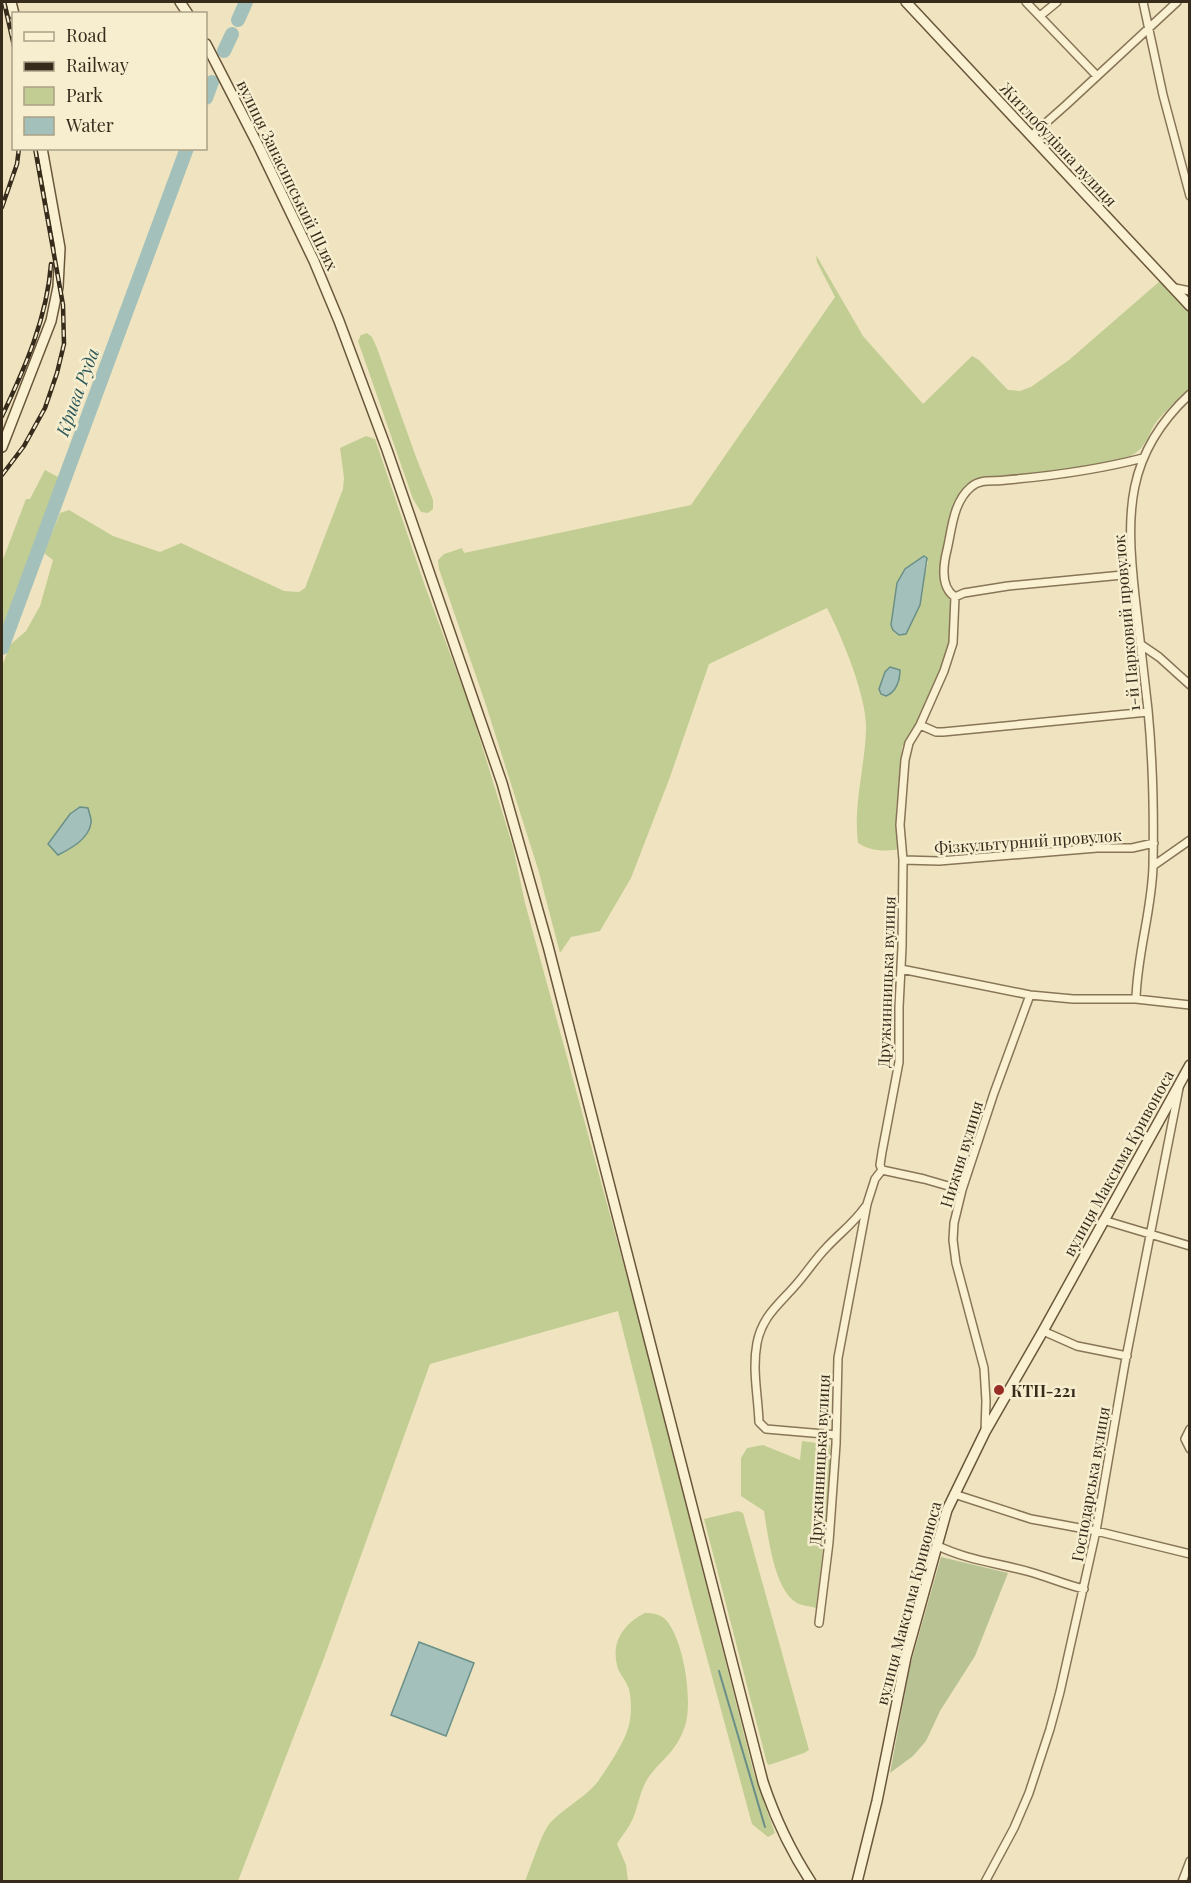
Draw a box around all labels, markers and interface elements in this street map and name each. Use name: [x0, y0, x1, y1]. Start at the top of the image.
legend: [12, 12, 207, 150]
text: Road: [66, 23, 107, 47]
text: Railway: [66, 53, 129, 77]
street label: вулиця Занасипський Шлях: [233, 76, 344, 274]
street label: Житлобудівна вулиця: [996, 77, 1122, 211]
text: Park: [66, 83, 103, 107]
text: Water: [65, 113, 114, 137]
water label: Крива Руда: [50, 345, 104, 440]
street label: 1-й Парковий провулок: [1108, 534, 1144, 712]
street label: Фізкультурний провулок: [934, 824, 1122, 858]
street label: Дружинницька вулиця: [873, 895, 900, 1068]
street label: вулиця Максима Кривоноса: [1058, 1066, 1178, 1260]
street label: Нижня вулиця: [935, 1098, 987, 1210]
street label: Дружинницька вулиця: [804, 1373, 834, 1546]
place label: КТП-221: [1011, 1380, 1076, 1401]
marker: КТП-221: [992, 1383, 1006, 1397]
street label: Господарська вулиця: [1066, 1404, 1114, 1563]
street label: вулиця Максима Кривоноса: [871, 1499, 945, 1707]

